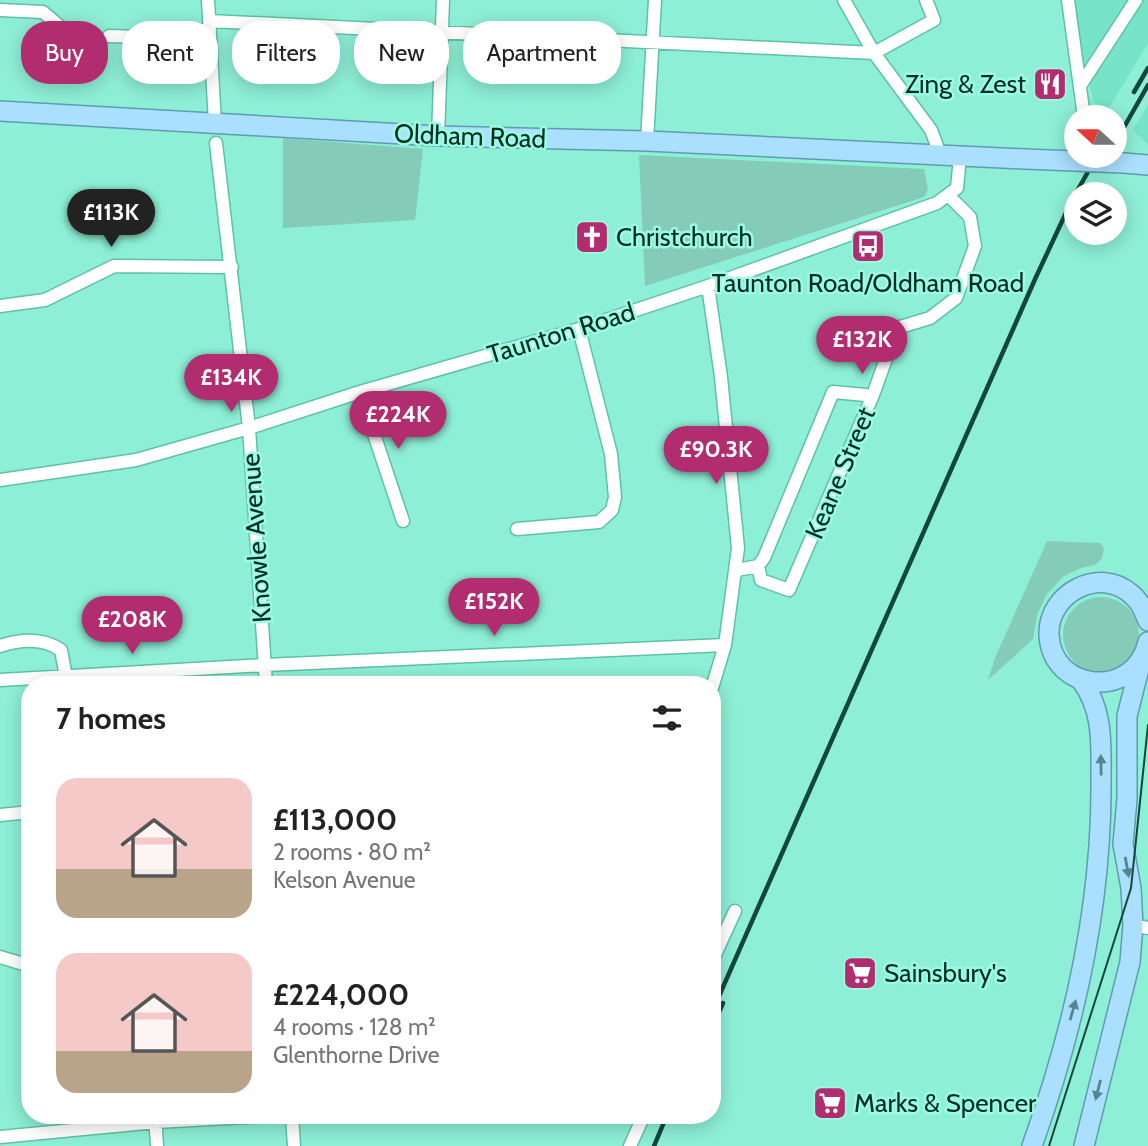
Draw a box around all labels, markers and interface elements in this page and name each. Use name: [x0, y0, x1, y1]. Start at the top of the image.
chip: Buy: [21, 21, 108, 84]
chip: Rent: [122, 21, 218, 84]
chip: Filters: [232, 21, 340, 84]
chip: New: [354, 21, 449, 84]
chip: Apartment: [463, 21, 621, 84]
restaurant icon: Zing & Zest: [1031, 65, 1069, 103]
place label: Zing & Zest: [905, 68, 1026, 100]
north arrow: [1064, 105, 1127, 168]
map controls: [1064, 105, 1127, 245]
street label: Oldham Road: [394, 117, 546, 155]
button: layers: [1064, 182, 1127, 245]
pin: £113K: [62, 190, 160, 249]
text: £113K: [83, 198, 139, 226]
church icon: Christchurch: [573, 218, 611, 256]
place label: Christchurch: [616, 221, 753, 253]
bus stop icon: Taunton Road/Oldham Road: [849, 227, 887, 265]
place label: Taunton Road/Oldham Road: [712, 267, 1024, 299]
street label: Taunton Road: [483, 295, 639, 371]
pin: £132K: [813, 316, 911, 376]
text: £132K: [832, 325, 892, 353]
pin: £134K: [182, 354, 280, 414]
text: £134K: [200, 363, 262, 391]
pin: £224K: [349, 392, 447, 451]
text: £224K: [366, 400, 431, 428]
street label: Keane Street: [798, 402, 882, 544]
pin: £90.3K: [659, 426, 773, 486]
text: £90.3K: [680, 435, 752, 463]
street label: Knowle Avenue: [234, 452, 278, 624]
pin: £152K: [445, 578, 543, 638]
text: £152K: [464, 587, 524, 615]
pin: £208K: [83, 596, 181, 656]
text: £208K: [98, 605, 166, 633]
icon: filters: [648, 699, 686, 737]
text: 7 homes: [56, 700, 166, 737]
one-way arrow: [1095, 754, 1107, 776]
text: £113,000: [273, 801, 397, 838]
icon: home: [112, 806, 196, 890]
text: 2 rooms · 80 m²: [273, 838, 431, 866]
one-way arrow: [1122, 856, 1133, 878]
text: Kelson Avenue: [273, 866, 416, 894]
supermarket icon: Sainsbury's: [841, 954, 879, 992]
place label: Sainsbury's: [884, 957, 1007, 989]
text: £224,000: [273, 976, 409, 1013]
icon: home: [112, 981, 196, 1065]
one-way arrow: [1068, 999, 1079, 1021]
text: 4 rooms · 128 m²: [273, 1013, 436, 1041]
text: Glenthorne Drive: [273, 1041, 440, 1069]
one-way arrow: [1092, 1079, 1103, 1101]
supermarket icon: Marks & Spencer: [811, 1084, 849, 1122]
place label: Marks & Spencer: [854, 1087, 1037, 1119]

